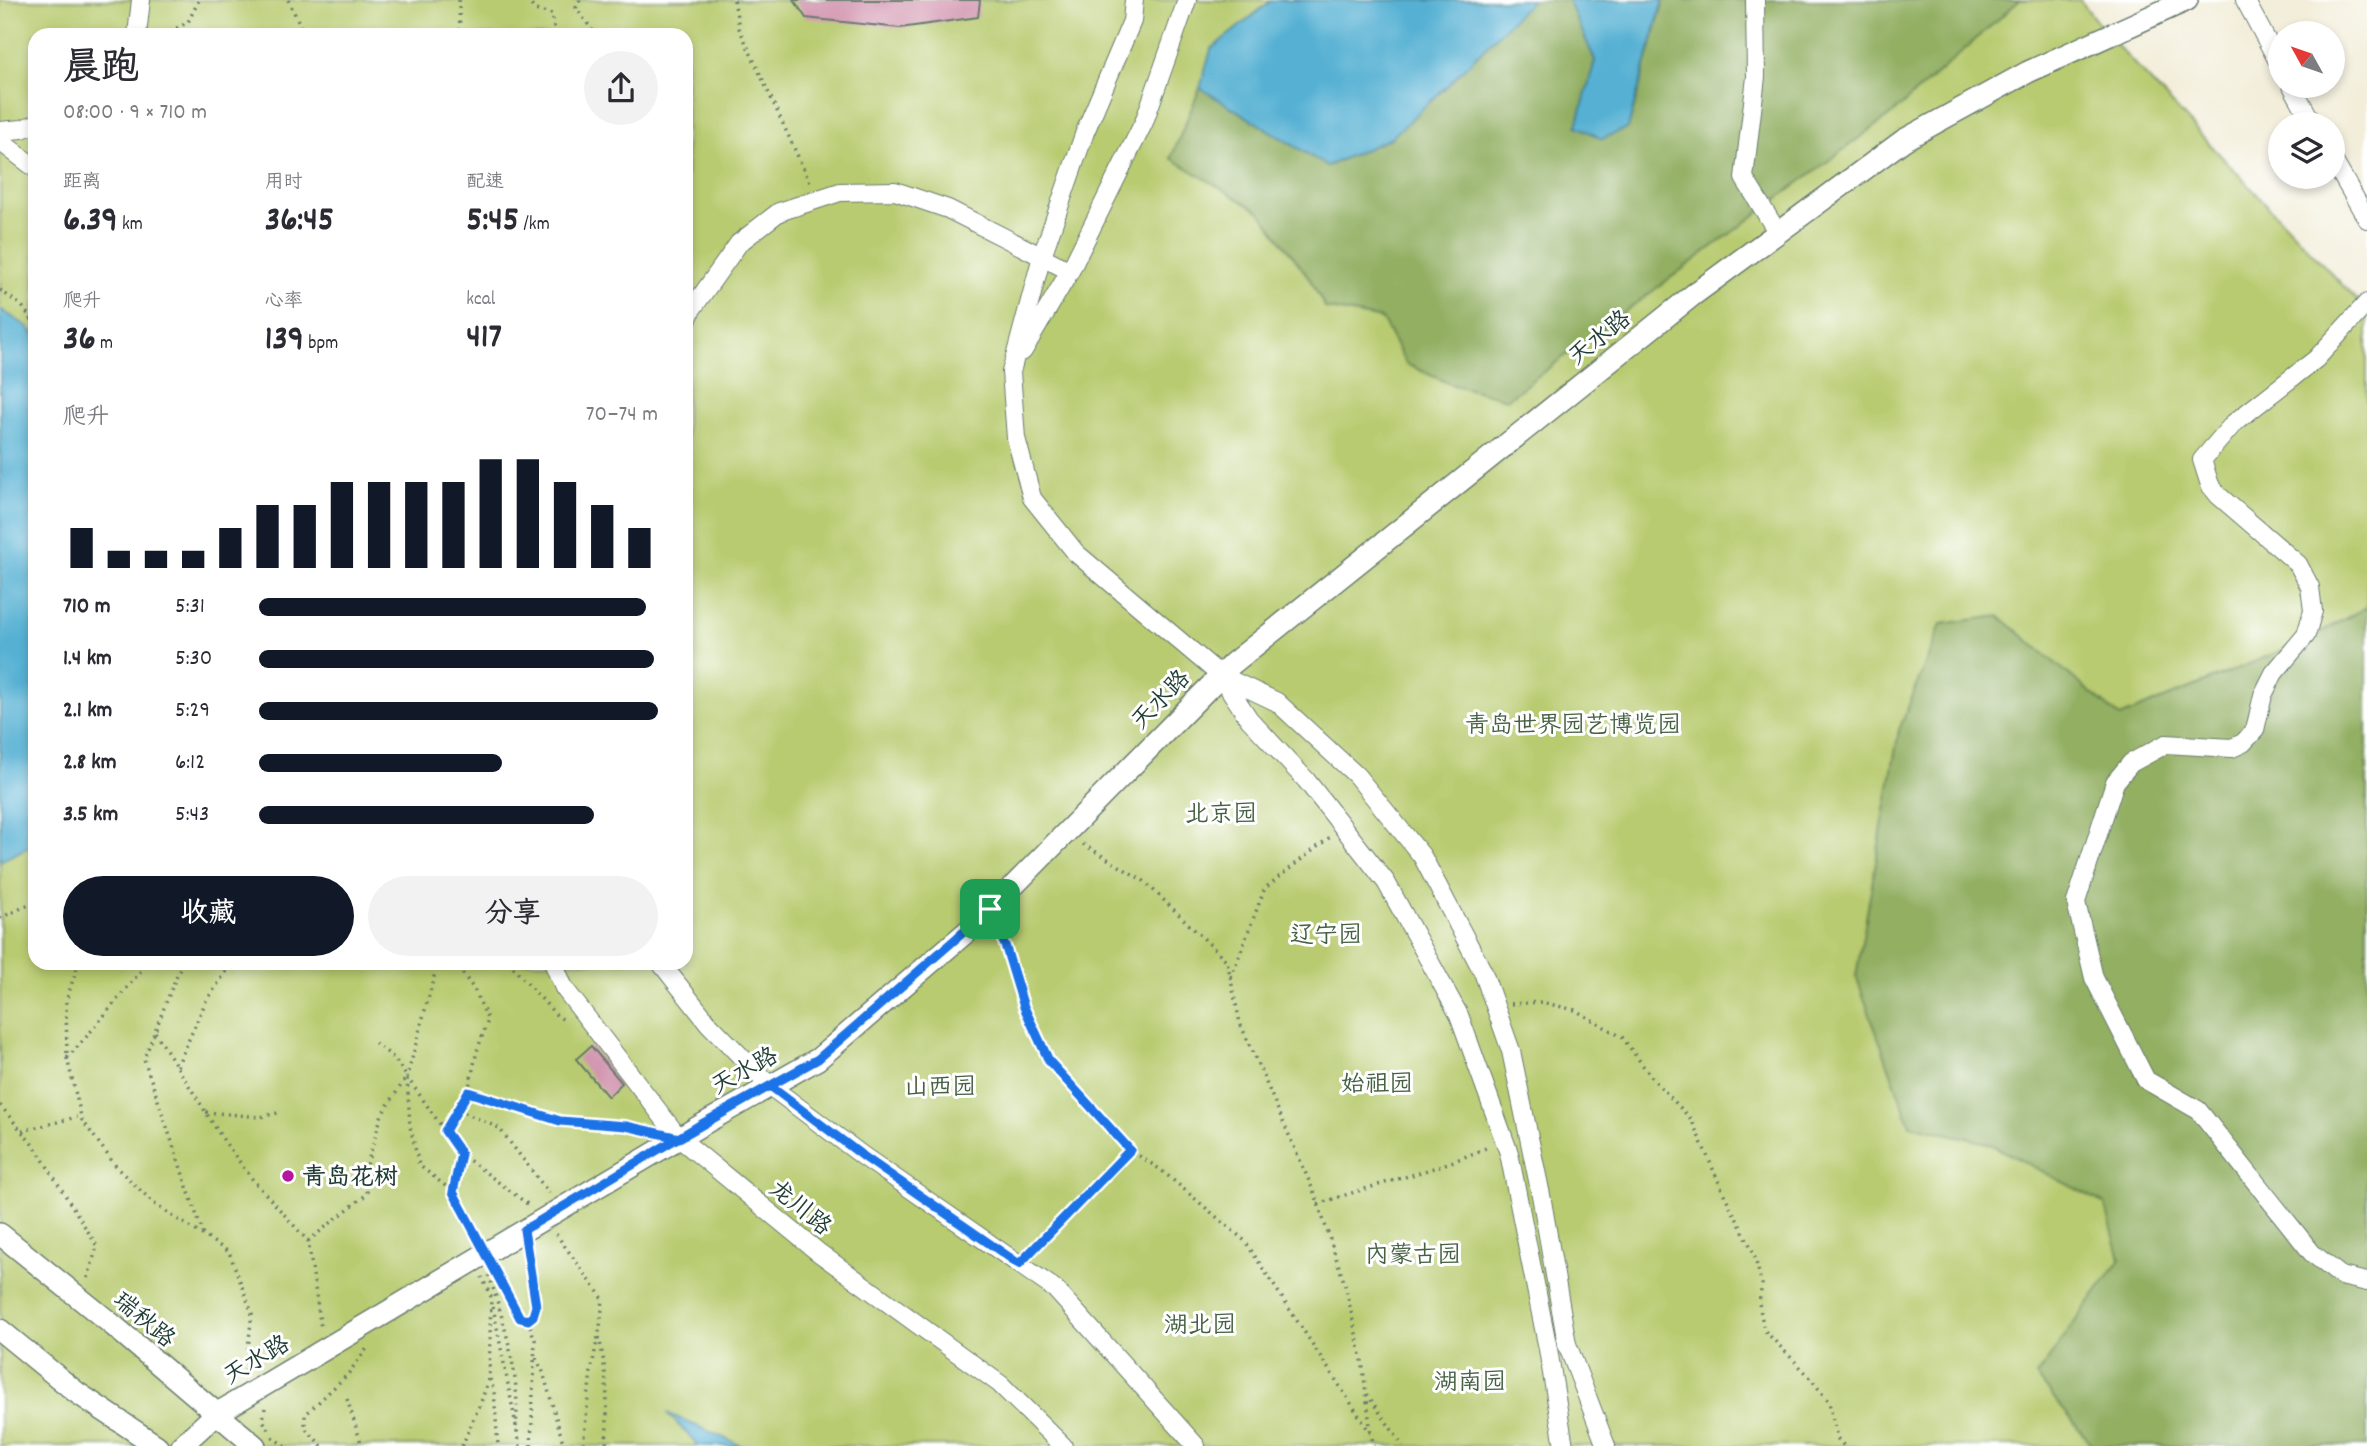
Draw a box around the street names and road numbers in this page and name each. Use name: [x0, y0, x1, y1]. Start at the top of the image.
street label: 天水路: [1562, 303, 1640, 375]
street label: 天水路: [1125, 663, 1199, 739]
street label: 天水路: [706, 1040, 785, 1105]
street label: 龙川路: [760, 1173, 838, 1245]
street label: 瑞秋路: [105, 1285, 182, 1357]
street label: 天水路: [218, 1328, 297, 1395]

